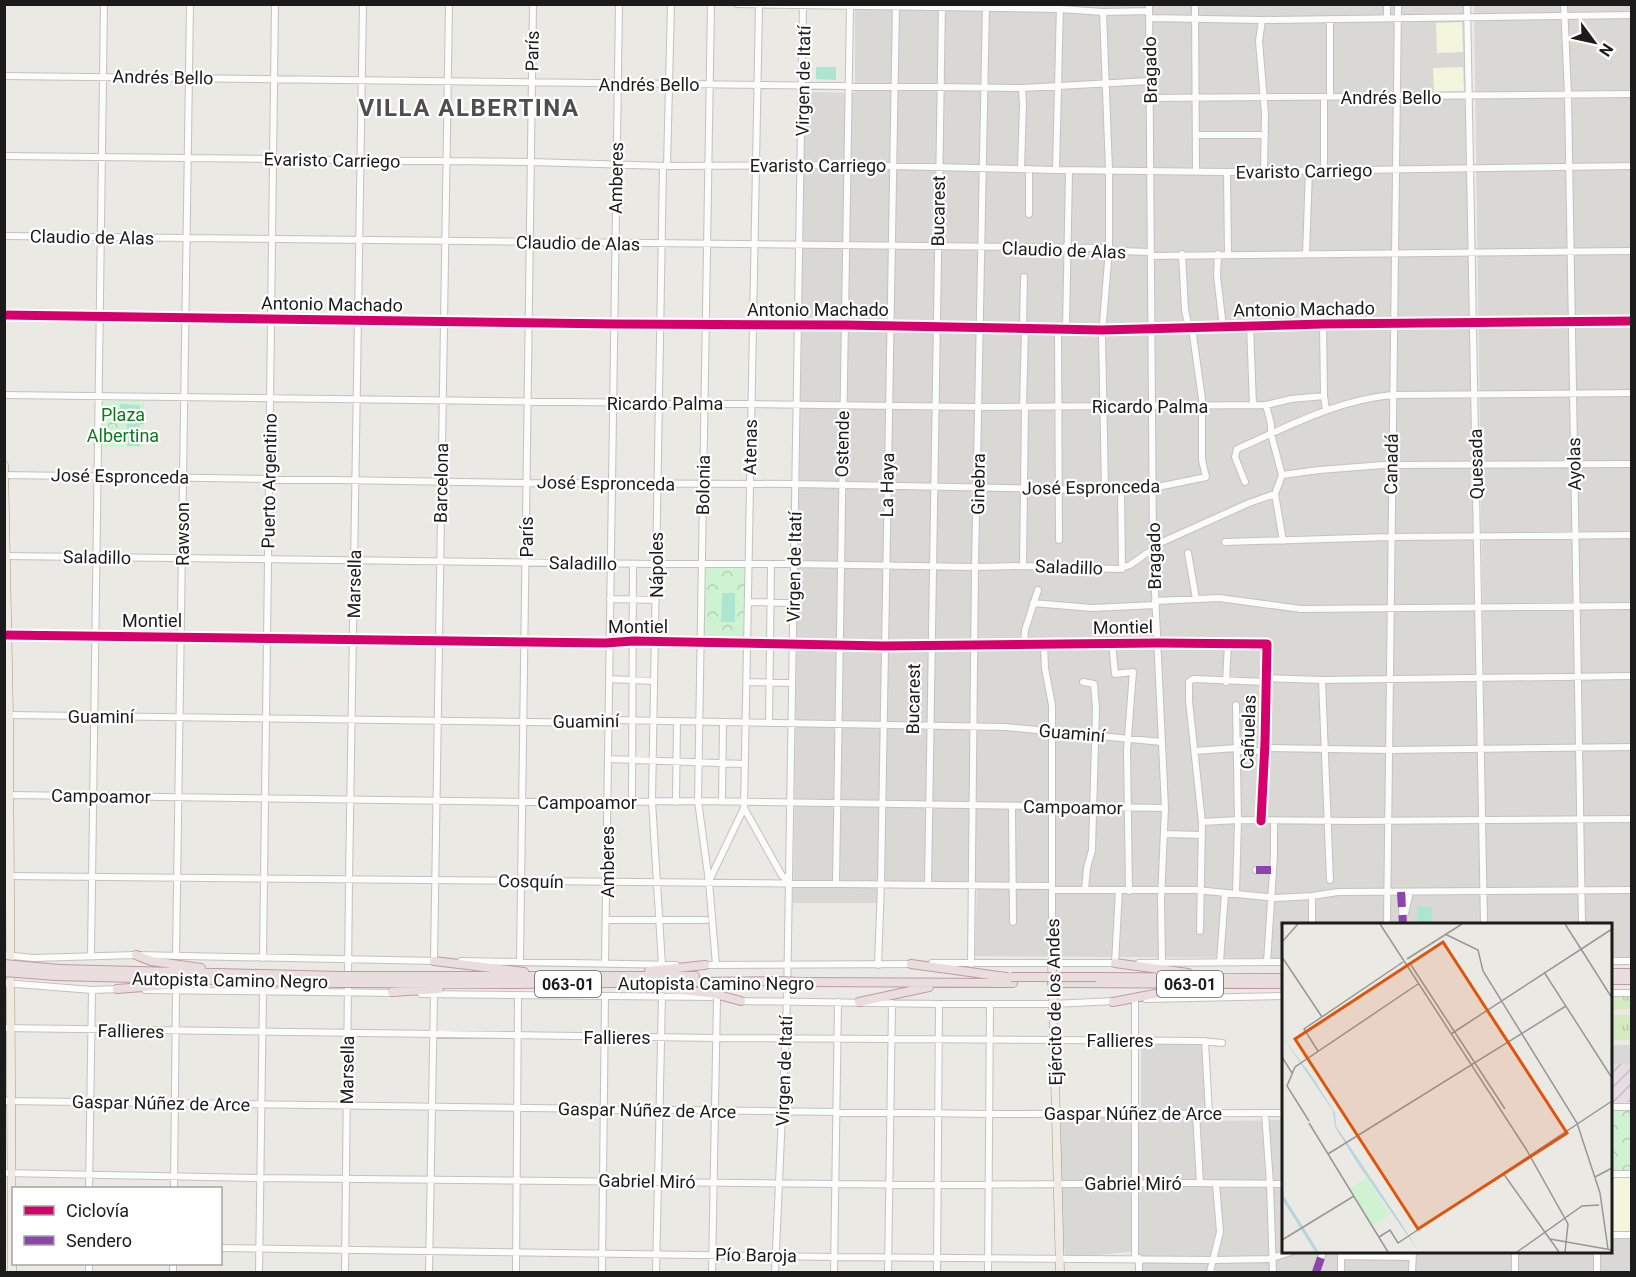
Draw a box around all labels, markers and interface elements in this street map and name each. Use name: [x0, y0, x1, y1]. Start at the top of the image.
north arrow: [1564, 12, 1624, 72]
street label: Virgen de Itatí: [792, 25, 814, 137]
street label: París: [521, 30, 543, 72]
street label: Bragado: [1139, 36, 1161, 104]
text: N: [1595, 40, 1617, 60]
street label: Andrés Bello: [112, 66, 214, 88]
street label: Andrés Bello: [599, 74, 699, 95]
street label: Andrés Bello: [1341, 87, 1441, 108]
district label: VILLA ALBERTINA: [358, 94, 580, 122]
street label: Amberes: [605, 142, 627, 214]
street label: Evaristo Carriego: [264, 148, 400, 172]
street label: Evaristo Carriego: [750, 155, 886, 176]
street label: Evaristo Carriego: [1236, 159, 1372, 183]
street label: Bucarest: [927, 175, 949, 247]
street label: Claudio de Alas: [30, 225, 154, 249]
street label: Claudio de Alas: [516, 231, 640, 255]
street label: Claudio de Alas: [1001, 237, 1127, 263]
street label: Antonio Machado: [261, 292, 403, 316]
street label: Antonio Machado: [1233, 297, 1375, 321]
street label: Antonio Machado: [747, 299, 889, 320]
street label: Ricardo Palma: [607, 393, 723, 414]
street label: Ricardo Palma: [1092, 396, 1208, 417]
park label: Plaza Albertina: [87, 404, 159, 446]
street label: Ostende: [831, 410, 853, 478]
street label: Puerto Argentino: [257, 413, 281, 549]
street label: Atenas: [739, 419, 761, 475]
street label: Quesada: [1465, 428, 1487, 500]
street label: Canadá: [1380, 433, 1402, 495]
street label: Ayolas: [1563, 437, 1585, 491]
street label: Barcelona: [430, 443, 452, 523]
street label: La Haya: [876, 453, 898, 517]
street label: Ginebra: [967, 453, 989, 515]
street label: Bolonia: [692, 455, 714, 515]
street label: José Espronceda: [51, 464, 189, 488]
street label: José Espronceda: [537, 471, 675, 495]
street label: José Espronceda: [1022, 475, 1160, 499]
street label: Rawson: [172, 502, 193, 566]
street label: Virgen de Itatí: [783, 511, 805, 623]
street label: París: [516, 517, 537, 557]
street label: Bragado: [1143, 522, 1165, 590]
street label: Nápoles: [646, 532, 667, 598]
street label: Saladillo: [63, 546, 131, 568]
street label: Marsella: [343, 549, 365, 619]
street label: Saladillo: [549, 552, 617, 574]
street label: Saladillo: [1035, 555, 1103, 579]
street label: Montiel: [122, 610, 182, 631]
street label: Montiel: [608, 616, 668, 637]
street label: Montiel: [1093, 616, 1153, 638]
street label: Bucarest: [902, 663, 924, 735]
street label: Cañuelas: [1236, 694, 1260, 770]
street label: Guaminí: [68, 706, 135, 727]
street label: Guaminí: [553, 710, 620, 732]
street label: Guaminí: [1038, 720, 1107, 746]
street label: Campoamor: [51, 785, 151, 807]
street label: Campoamor: [537, 792, 637, 813]
street label: Campoamor: [1023, 796, 1123, 818]
street label: Amberes: [597, 826, 618, 898]
street label: Cosquín: [498, 870, 564, 892]
street label: Ejército de los Andes: [1042, 918, 1066, 1086]
inset map: [1282, 923, 1612, 1253]
street label: Autopista Camino Negro: [132, 968, 328, 992]
road number: 063-01: [535, 971, 601, 997]
road number: 063-01: [1157, 971, 1223, 997]
street label: Autopista Camino Negro: [618, 973, 814, 994]
street label: Virgen de Itatí: [772, 1015, 796, 1127]
street label: Fallieres: [97, 1020, 165, 1042]
street label: Fallieres: [584, 1027, 650, 1048]
street label: Fallieres: [1087, 1030, 1153, 1051]
street label: Marsella: [336, 1035, 358, 1105]
street label: Gaspar Núñez de Arce: [72, 1091, 250, 1115]
street label: Gaspar Núñez de Arce: [558, 1098, 736, 1122]
street label: Gaspar Núñez de Arce: [1044, 1103, 1222, 1124]
street label: Gabriel Miró: [598, 1170, 696, 1192]
street label: Gabriel Miró: [1084, 1173, 1182, 1194]
legend: [12, 1187, 222, 1265]
text: Ciclovía: [66, 1200, 129, 1221]
text: Sendero: [66, 1230, 132, 1251]
street label: Pío Baroja: [715, 1244, 797, 1266]

